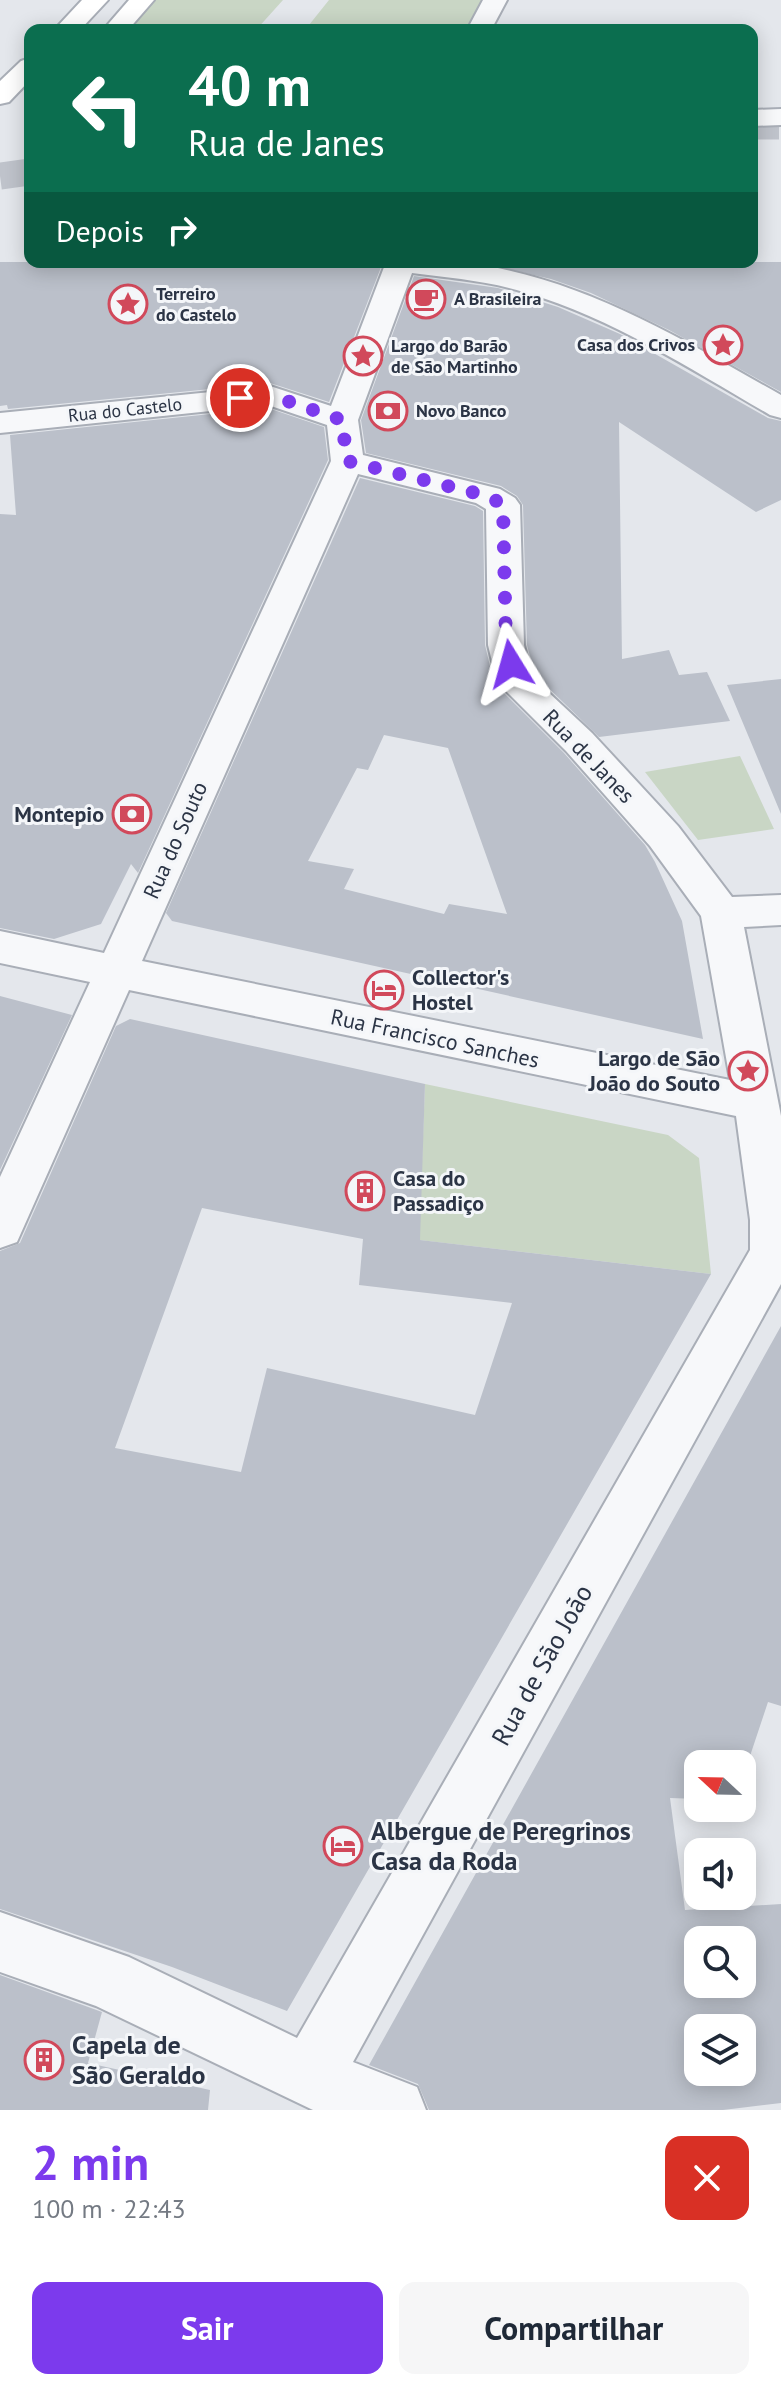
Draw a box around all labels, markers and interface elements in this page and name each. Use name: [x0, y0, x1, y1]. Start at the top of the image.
text: 40 m: [188, 49, 311, 121]
icon: left: [56, 56, 160, 160]
text: Rua de Janes: [188, 119, 385, 166]
icon: right: [160, 208, 204, 252]
text: Depois: [56, 211, 144, 250]
cafe icon: A Brasileira: [405, 278, 447, 320]
place label: Terreiro do Castelo: [156, 282, 237, 326]
place icon: Terreiro do Castelo: [107, 283, 149, 325]
place label: A Brasileira: [454, 287, 542, 310]
place icon: Casa dos Crivos: [702, 324, 744, 366]
place label: Casa dos Crivos: [577, 333, 695, 356]
place label: Largo do Barão de São Martinho: [391, 334, 518, 378]
place icon: Largo do Barão de São Martinho: [342, 335, 384, 377]
pin: [206, 364, 274, 432]
icon: arrive: [218, 376, 262, 420]
bank icon: Novo Banco: [367, 390, 409, 432]
street label: Rua do Castelo: [67, 392, 183, 427]
place label: Novo Banco: [416, 399, 507, 422]
position arrow: [469, 622, 553, 706]
street label: Rua de Janes: [537, 703, 641, 809]
street label: Rua do Souto: [137, 777, 213, 903]
bank icon: Montepio: [111, 793, 153, 835]
place label: Montepio: [14, 800, 104, 828]
place label: Collector's Hostel: [412, 963, 509, 1016]
hotel icon: Collector's Hostel: [363, 969, 405, 1011]
street label: Rua Francisco Sanches: [328, 1002, 542, 1074]
place label: Largo de São João do Souto: [588, 1044, 720, 1097]
place icon: Largo de São João do Souto: [727, 1050, 769, 1092]
place label: Casa do Passadiço: [393, 1164, 484, 1217]
building icon: Casa do Passadiço: [344, 1170, 386, 1212]
street label: Rua de São João: [484, 1578, 599, 1751]
north arrow: [684, 1750, 756, 1822]
map controls: [684, 1750, 756, 2086]
place label: Albergue de Peregrinos Casa da Roda: [371, 1814, 631, 1877]
hotel icon: Albergue de Peregrinos Casa da Roda: [322, 1825, 364, 1867]
button: sound: [684, 1838, 756, 1910]
button: search: [684, 1926, 756, 1998]
button: layers: [684, 2014, 756, 2086]
place label: Capela de São Geraldo: [72, 2028, 206, 2091]
building icon: Capela de São Geraldo: [23, 2039, 65, 2081]
text: 2 min: [32, 2131, 149, 2193]
button: close: [665, 2136, 749, 2220]
text: 100 m · 22:43: [32, 2192, 186, 2225]
button: Sair: [32, 2282, 383, 2374]
button: Compartilhar: [399, 2282, 749, 2374]

